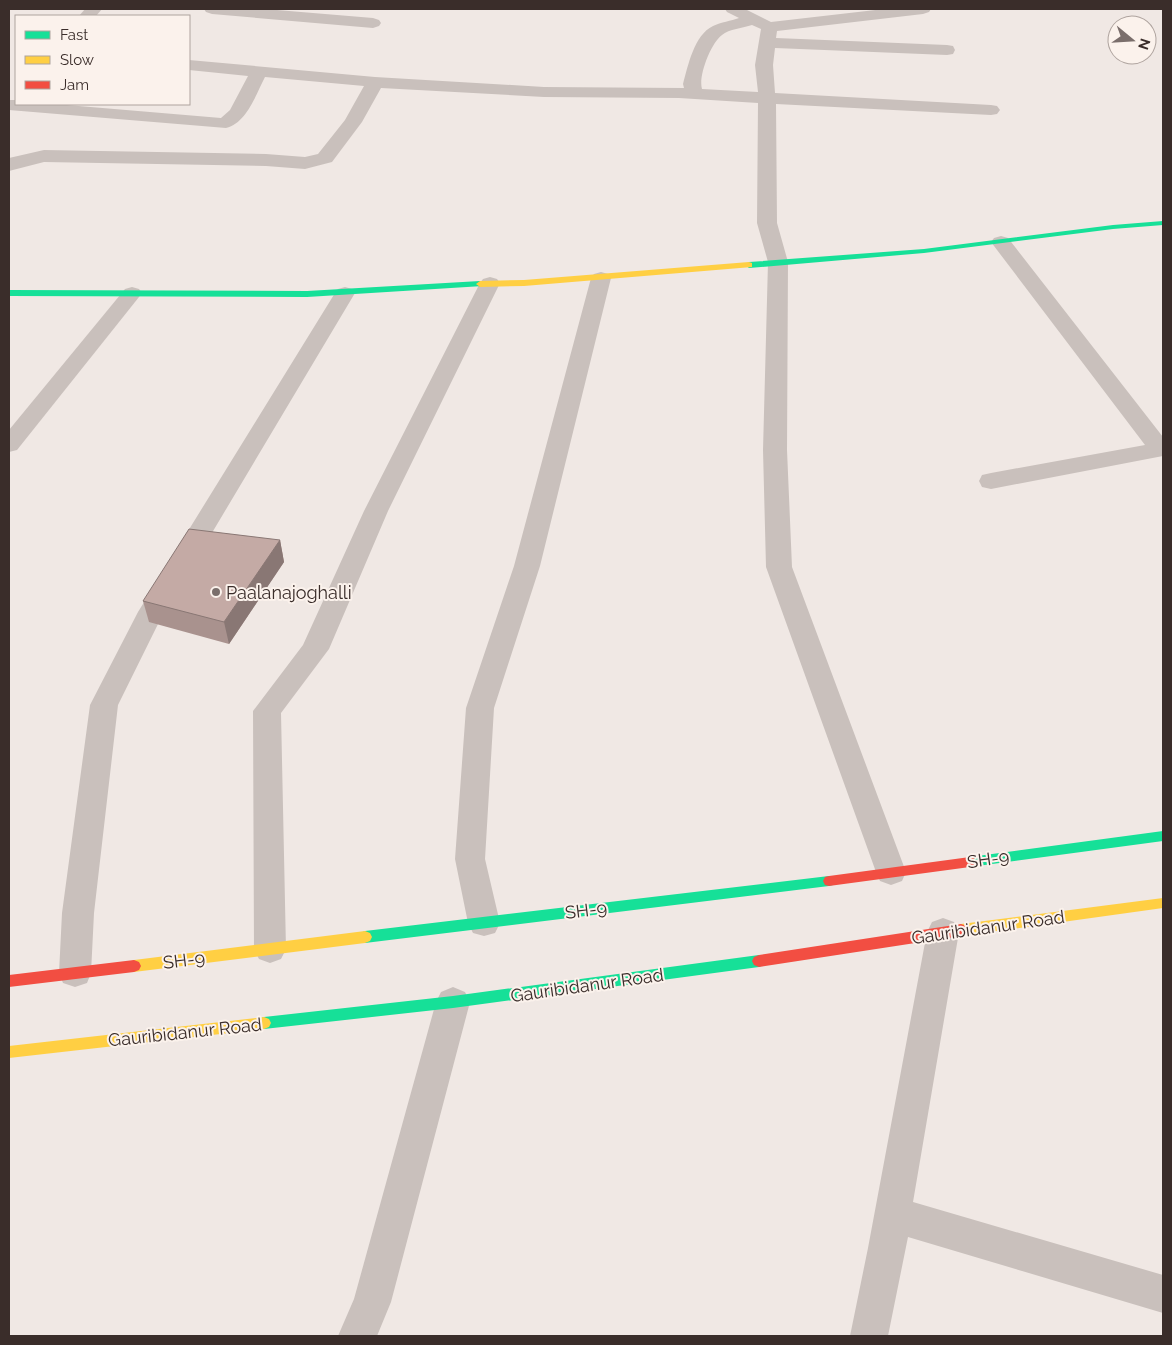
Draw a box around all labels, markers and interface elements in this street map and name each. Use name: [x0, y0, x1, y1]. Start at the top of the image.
legend: [15, 15, 190, 105]
north arrow: [1107, 15, 1157, 65]
text: Fast: [60, 26, 88, 44]
text: N: [1135, 36, 1154, 52]
text: Slow: [60, 51, 94, 69]
text: Jam: [60, 76, 89, 94]
place label: Paalanajoghalli: [226, 582, 352, 603]
marker: Paalanajoghalli: [210, 586, 222, 598]
street label: SH-9: [966, 846, 1010, 872]
street label: SH-9: [564, 897, 608, 923]
street label: Gauribidanur Road: [910, 906, 1066, 948]
street label: SH-9: [162, 947, 206, 973]
street label: Gauribidanur Road: [509, 964, 665, 1006]
street label: Gauribidanur Road: [107, 1013, 263, 1051]

